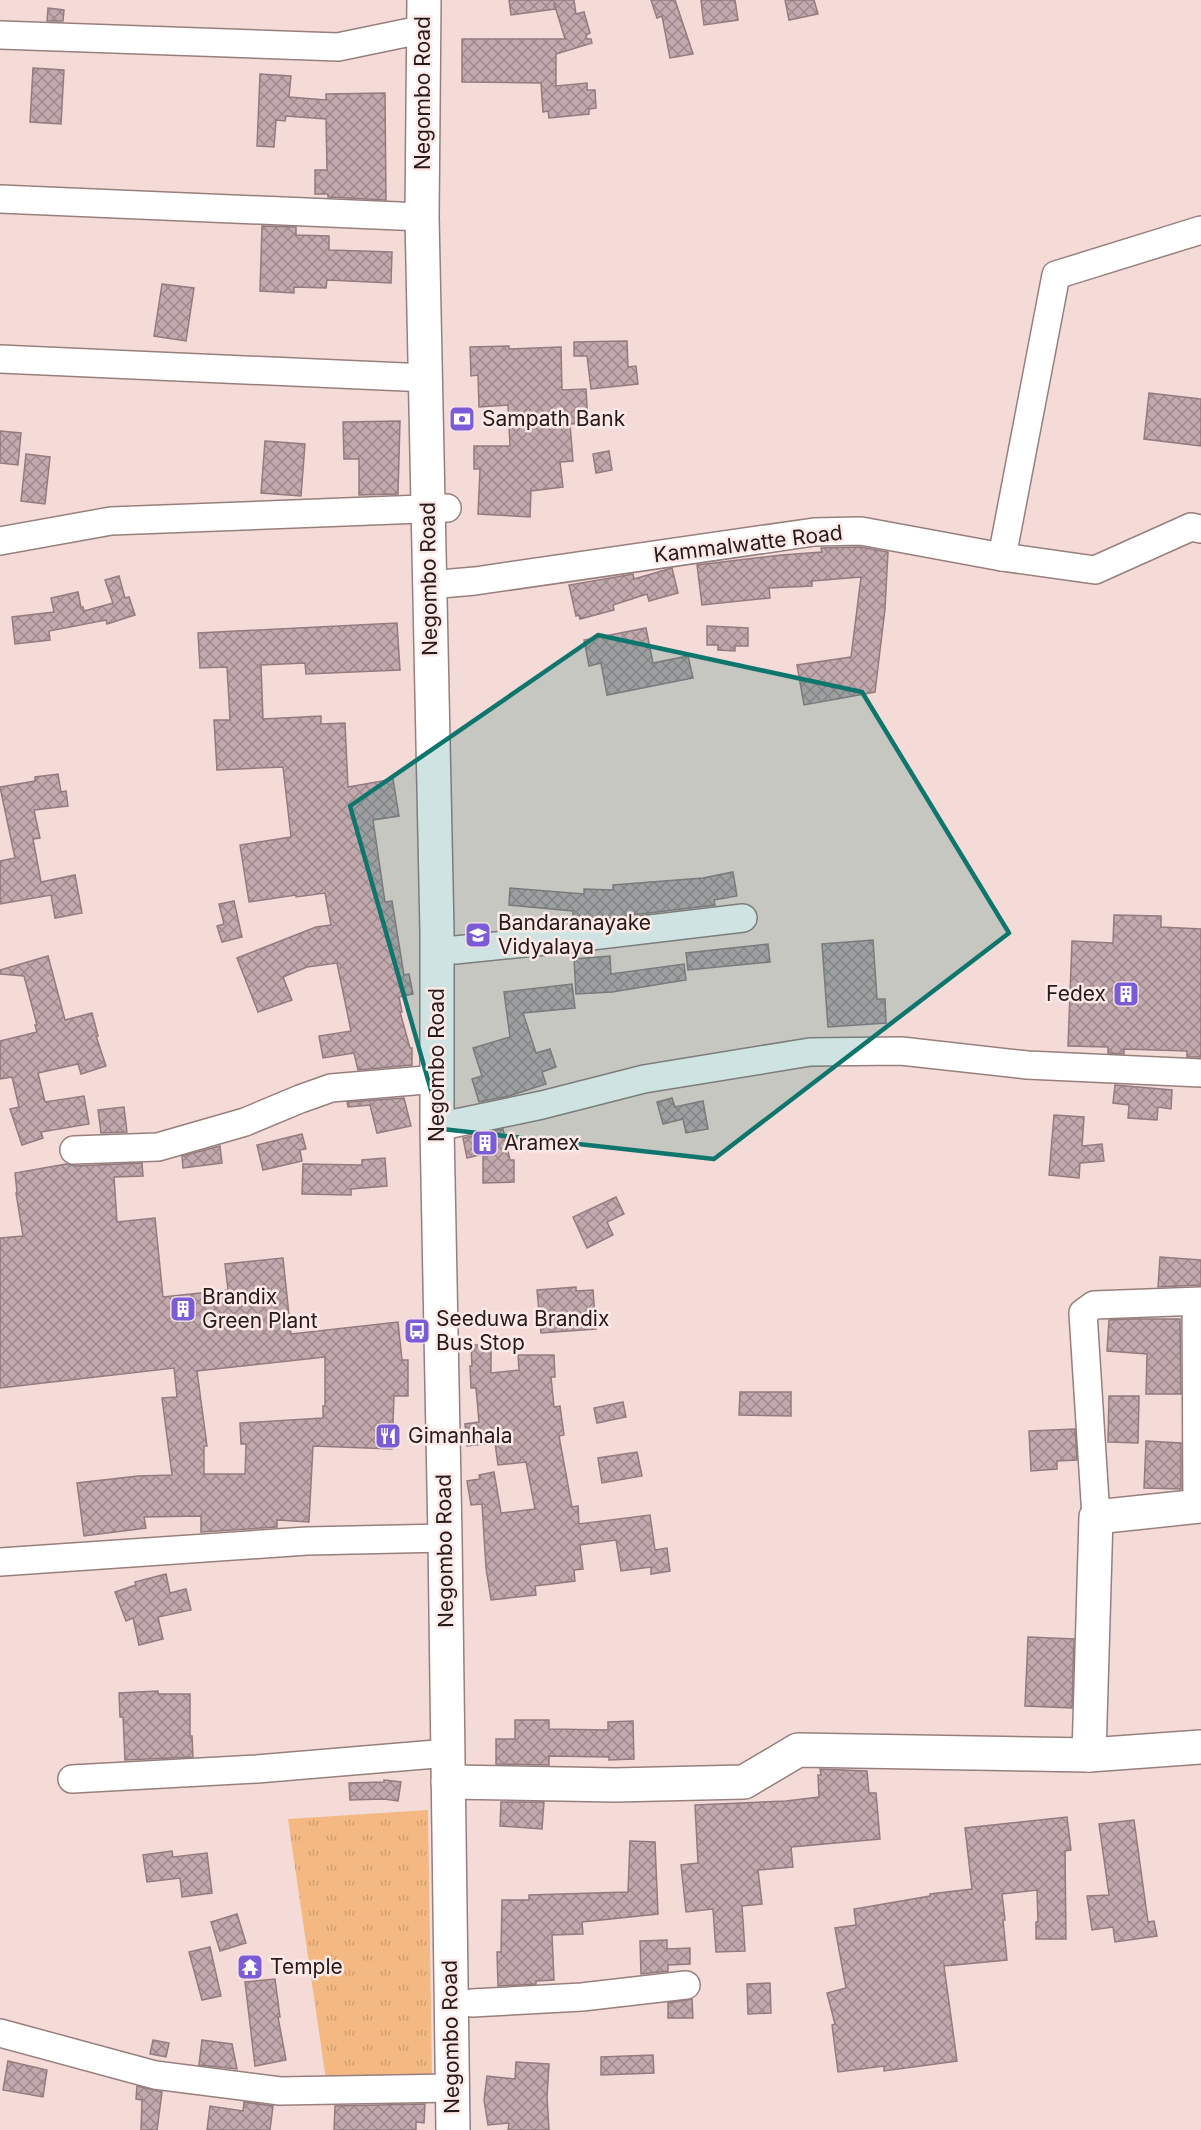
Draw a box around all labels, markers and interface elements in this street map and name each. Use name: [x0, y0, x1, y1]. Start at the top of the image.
street label: Negombo Road: [410, 16, 435, 170]
bank icon: Sampath Bank: [447, 404, 477, 434]
place label: Sampath Bank: [482, 406, 626, 431]
street label: Negombo Road: [415, 502, 442, 656]
street label: Kammalwatte Road: [652, 519, 844, 568]
place label: Bandaranayake Vidyalaya: [498, 910, 651, 959]
school or university icon: Bandaranayake Vidyalaya: [463, 920, 493, 950]
building icon: Fedex: [1111, 979, 1141, 1009]
place label: Fedex: [1046, 981, 1106, 1006]
street label: Negombo Road: [424, 988, 449, 1142]
building icon: Aramex: [470, 1128, 500, 1158]
place label: Aramex: [504, 1130, 580, 1155]
place label: Brandix Green Plant: [202, 1284, 318, 1333]
building icon: Brandix Green Plant: [168, 1294, 198, 1324]
place label: Seeduwa Brandix Bus Stop: [436, 1306, 609, 1355]
bus stop icon: Seeduwa Brandix Bus Stop: [402, 1316, 432, 1346]
restaurant icon: Gimanhala: [373, 1421, 403, 1451]
place label: Gimanhala: [408, 1423, 512, 1448]
street label: Negombo Road: [431, 1474, 458, 1628]
temple icon: Temple: [235, 1952, 265, 1982]
place label: Temple: [270, 1954, 343, 1979]
street label: Negombo Road: [437, 1960, 464, 2114]

